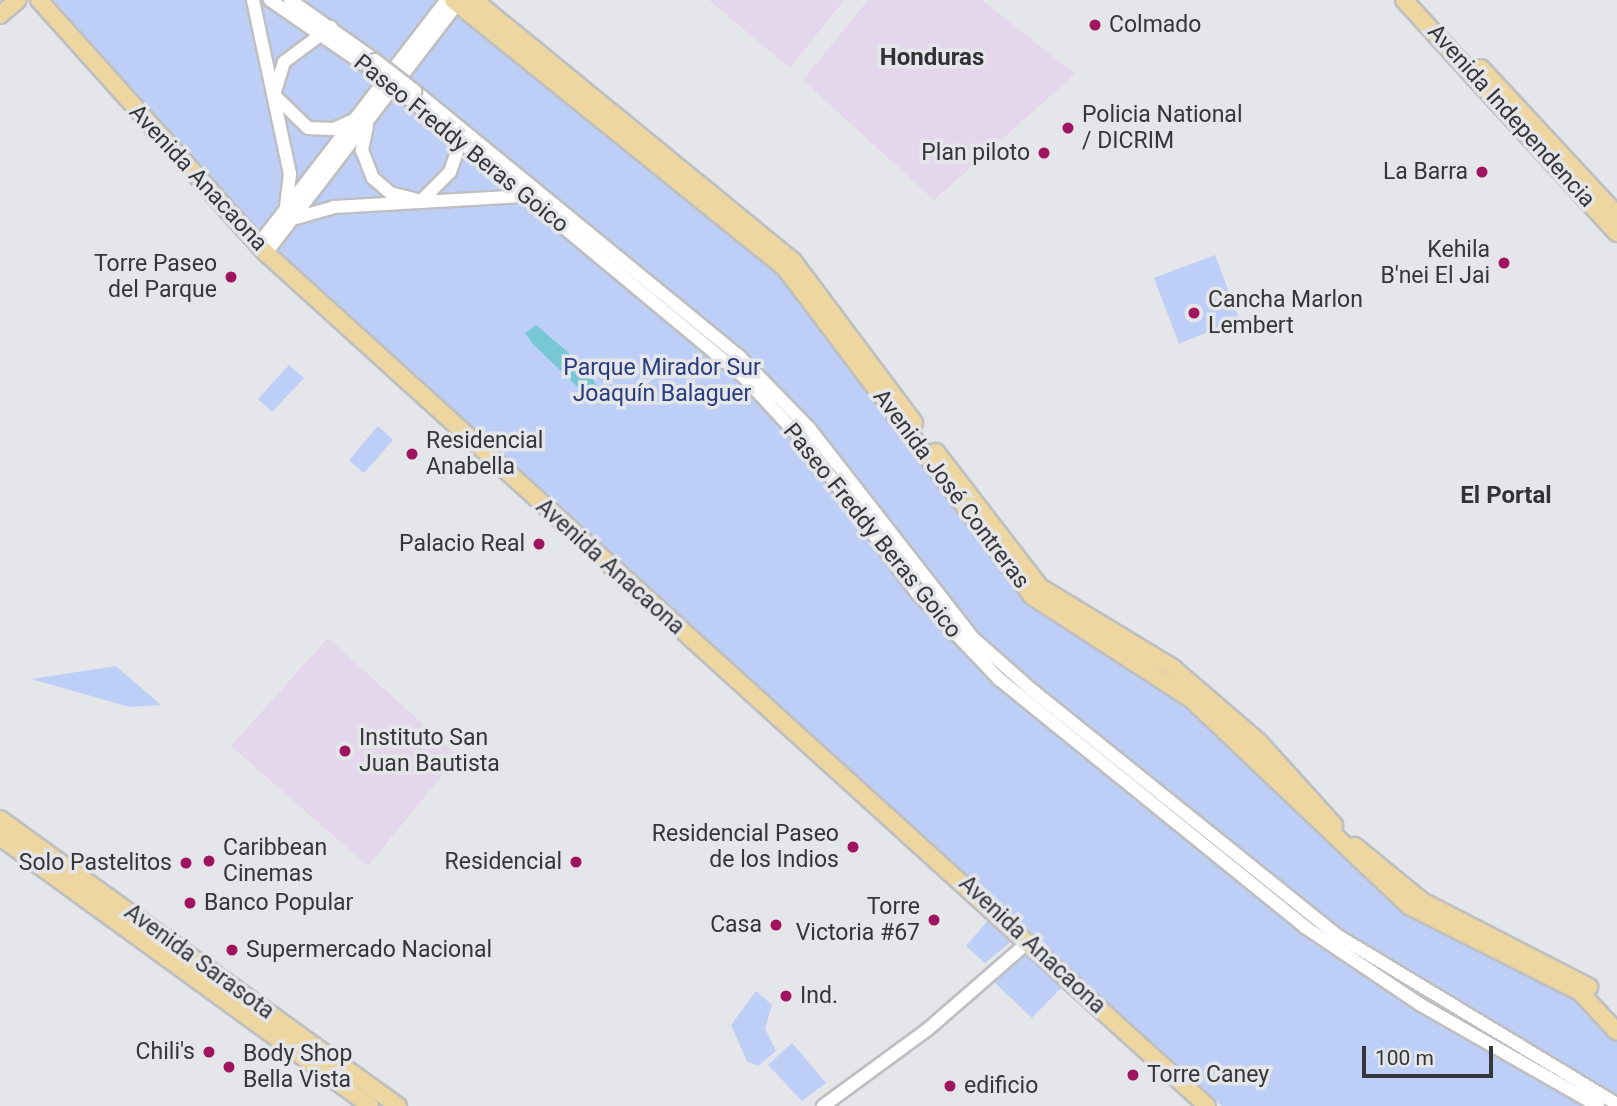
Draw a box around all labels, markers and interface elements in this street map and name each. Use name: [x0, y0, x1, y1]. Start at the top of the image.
place label: Colmado: [1109, 11, 1201, 39]
marker: Colmado: [1087, 17, 1103, 33]
street label: Avenida Independencia: [1421, 19, 1601, 213]
district label: Honduras: [880, 44, 984, 72]
street label: Paseo Freddy Beras Goico: [348, 49, 574, 239]
street label: Avenida Anacaona: [123, 99, 273, 257]
place label: Policia National / DICRIM: [1082, 101, 1242, 155]
marker: Policia National / DICRIM: [1060, 120, 1076, 136]
place label: Plan piloto: [921, 139, 1030, 167]
marker: Plan piloto: [1036, 145, 1052, 161]
place label: La Barra: [1383, 158, 1468, 186]
marker: La Barra: [1474, 164, 1490, 180]
place label: Kehila B'nei El Jai: [1381, 236, 1490, 290]
place label: Torre Paseo del Parque: [94, 250, 217, 304]
marker: Kehila B'nei El Jai: [1496, 255, 1512, 271]
marker: Torre Paseo del Parque: [223, 269, 239, 285]
place label: Cancha Marlon Lembert: [1208, 286, 1363, 340]
marker: Cancha Marlon Lembert: [1186, 305, 1202, 321]
park label: Parque Mirador Sur Joaquín Balaguer: [563, 354, 761, 408]
street label: Avenida José Contreras: [867, 384, 1035, 594]
street label: Paseo Freddy Beras Goico: [777, 418, 967, 644]
place label: Residencial Anabella: [426, 427, 543, 481]
marker: Residencial Anabella: [404, 446, 420, 462]
district label: El Portal: [1460, 482, 1552, 510]
street label: Avenida Anacaona: [530, 493, 690, 641]
place label: Palacio Real: [399, 530, 525, 558]
marker: Palacio Real: [531, 536, 547, 552]
place label: Instituto San Juan Bautista: [359, 724, 500, 778]
marker: Instituto San Juan Bautista: [337, 743, 353, 759]
place label: Residencial Paseo de los Indios: [652, 820, 839, 874]
place label: Caribbean Cinemas: [223, 834, 327, 888]
marker: Residencial Paseo de los Indios: [845, 839, 861, 855]
place label: Residencial: [445, 848, 562, 876]
place label: Solo Pastelitos: [19, 849, 172, 877]
marker: Caribbean Cinemas: [201, 853, 217, 869]
marker: Residencial: [568, 854, 584, 870]
marker: Solo Pastelitos: [178, 855, 194, 871]
street label: Avenida Anacaona: [953, 870, 1111, 1020]
place label: Banco Popular: [204, 889, 353, 917]
place label: Torre Victoria #67: [796, 893, 920, 947]
marker: Banco Popular: [182, 895, 198, 911]
street label: Avenida Sarasota: [119, 898, 279, 1026]
place label: Casa: [710, 911, 762, 939]
marker: Torre Victoria #67: [926, 912, 942, 928]
marker: Casa: [768, 917, 784, 933]
place label: Supermercado Nacional: [246, 936, 492, 964]
marker: Supermercado Nacional: [224, 942, 240, 958]
place label: Ind.: [800, 982, 838, 1010]
marker: Ind.: [778, 988, 794, 1004]
scale bar: [1365, 1032, 1496, 1076]
place label: Chili's: [136, 1038, 195, 1066]
place label: Body Shop Bella Vista: [243, 1040, 352, 1094]
marker: Chili's: [201, 1044, 217, 1060]
text: 100 m: [1375, 1046, 1434, 1070]
marker: Body Shop Bella Vista: [221, 1059, 237, 1075]
place label: Torre Caney: [1147, 1061, 1269, 1089]
marker: Torre Caney: [1125, 1067, 1141, 1083]
place label: edificio: [964, 1072, 1038, 1100]
marker: edificio: [942, 1078, 958, 1094]

